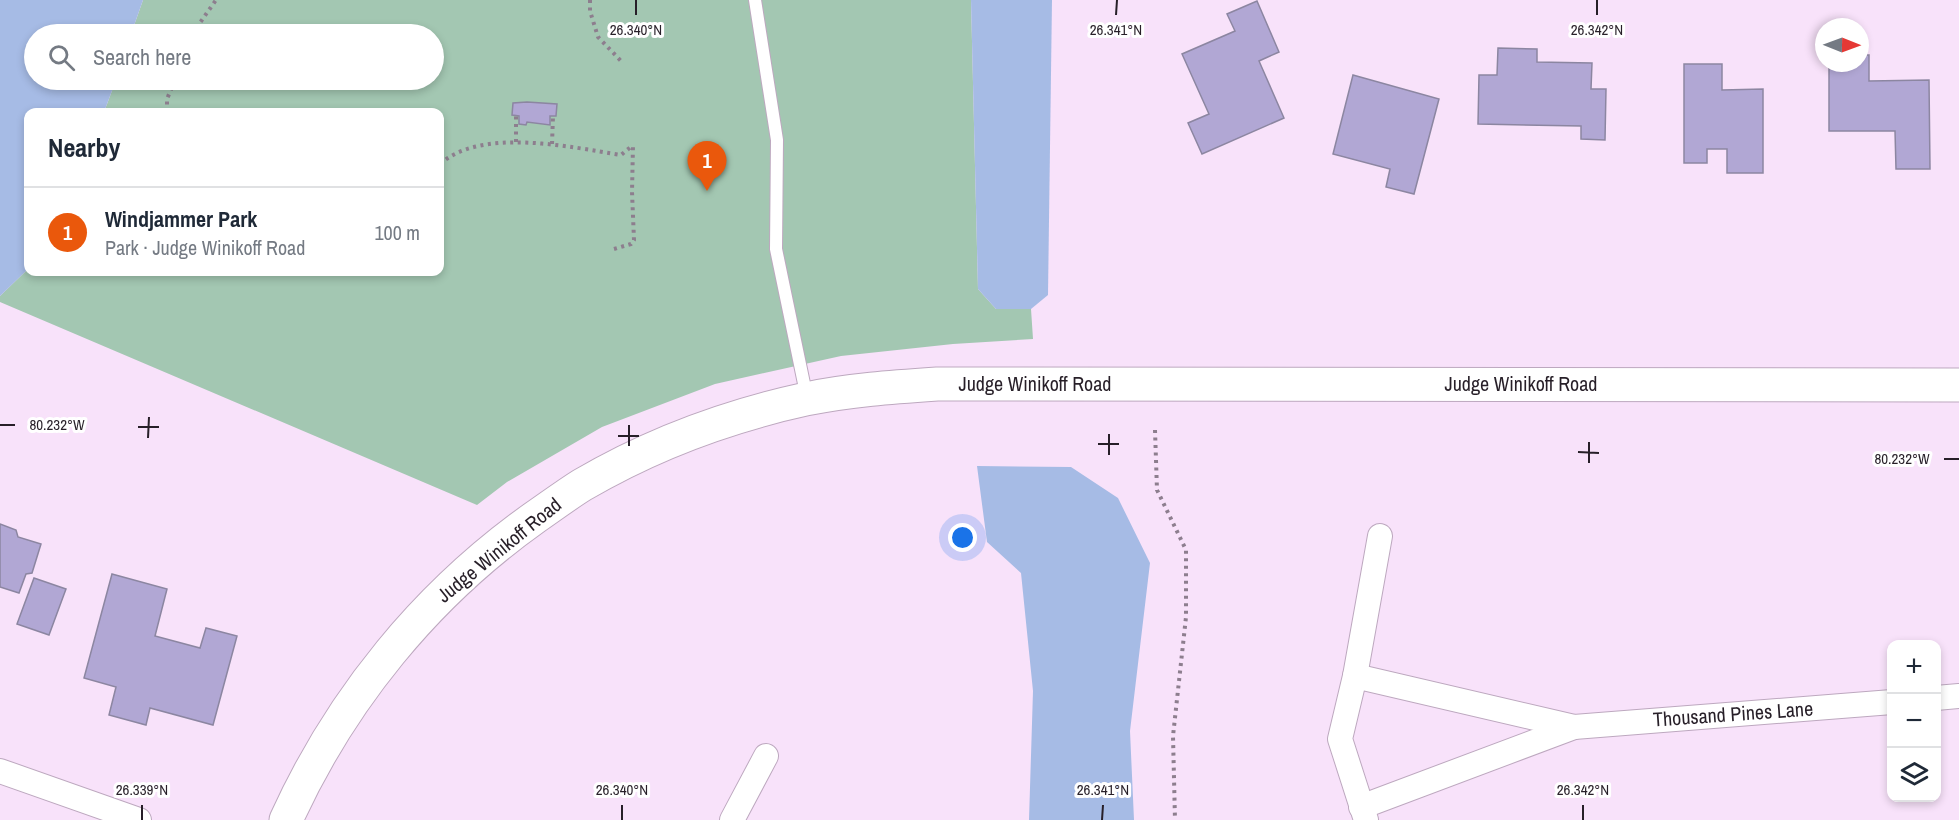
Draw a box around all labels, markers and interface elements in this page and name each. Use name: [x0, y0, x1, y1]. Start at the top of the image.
north arrow: [1815, 18, 1869, 72]
text: 26.340°N: [610, 19, 662, 40]
text: 26.341°N: [1090, 19, 1142, 40]
text: 26.342°N: [1571, 19, 1623, 40]
search box: [24, 24, 444, 90]
icon: search: [45, 41, 78, 74]
text: Search here: [93, 42, 191, 72]
text: Nearby: [48, 130, 120, 165]
pin: 1: [688, 142, 726, 191]
text: Windjammer Park: [105, 204, 257, 234]
text: 1: [63, 219, 72, 246]
text: 100 m: [374, 219, 420, 246]
text: Park · Judge Winikoff Road: [105, 234, 305, 261]
street label: Judge Winikoff Road: [959, 370, 1111, 397]
street label: Judge Winikoff Road: [1445, 370, 1597, 397]
text: 80.232°W: [29, 414, 85, 435]
text: 80.232°W: [1874, 448, 1930, 469]
street label: Judge Winikoff Road: [431, 491, 567, 608]
your location: [948, 523, 977, 552]
map controls: [1887, 640, 1941, 802]
button: +: [1887, 640, 1941, 694]
street label: Thousand Pines Lane: [1652, 694, 1814, 733]
button: −: [1887, 694, 1941, 748]
button: layers: [1887, 748, 1941, 802]
text: 26.339°N: [116, 779, 168, 800]
text: 26.340°N: [596, 779, 648, 800]
text: 26.341°N: [1077, 779, 1129, 800]
text: 26.342°N: [1557, 779, 1609, 800]

